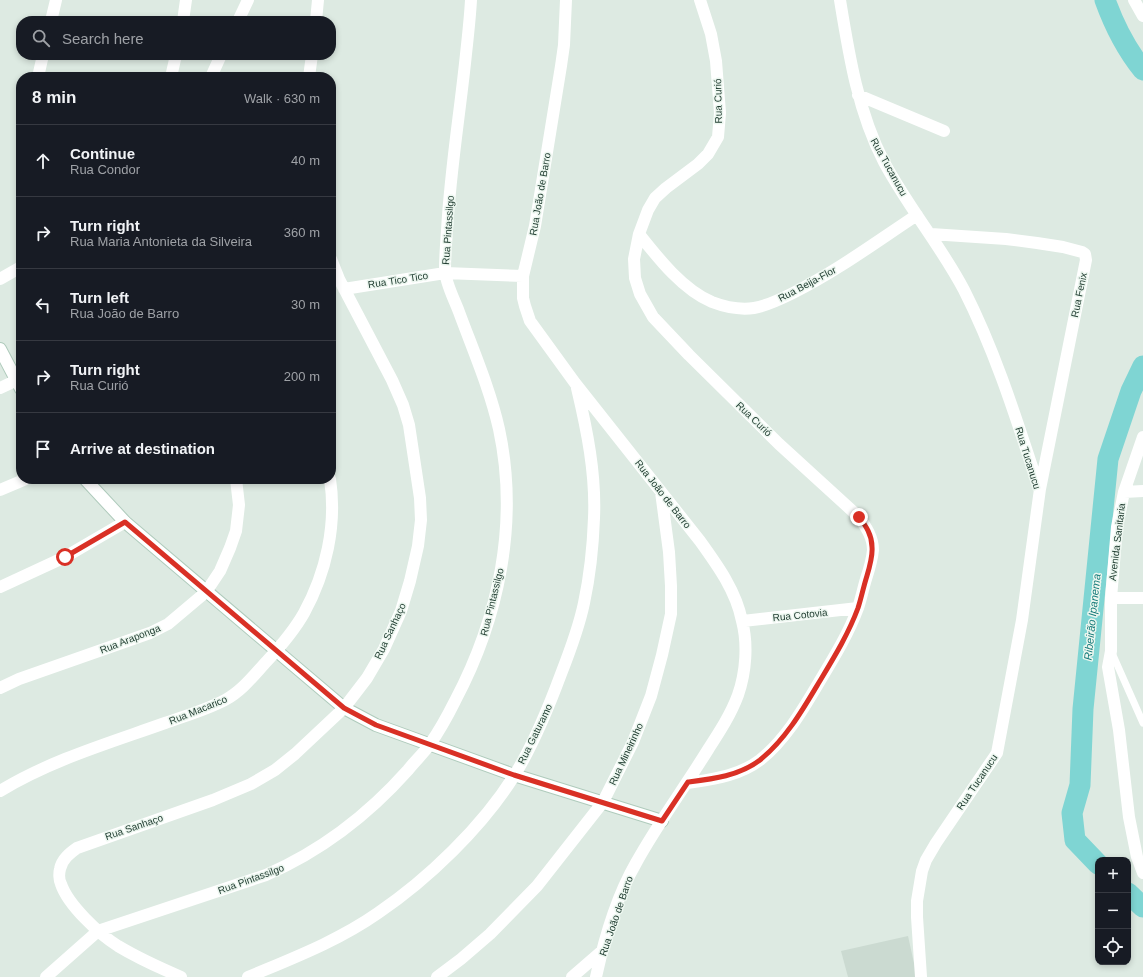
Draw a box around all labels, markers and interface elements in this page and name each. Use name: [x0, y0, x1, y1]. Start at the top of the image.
search box: [16, 16, 336, 60]
icon: search: [30, 27, 52, 49]
text: Search here: [62, 30, 144, 47]
street label: Rua Curió: [712, 78, 724, 124]
text: 8 min: [32, 88, 76, 107]
text: Walk · 630 m: [244, 91, 320, 106]
street label: Rua Tucanucu: [869, 136, 909, 198]
text: Continue: [70, 145, 135, 162]
icon: ahead: [32, 150, 54, 172]
street label: Rua João de Barro: [527, 151, 553, 236]
text: 40 m: [291, 153, 320, 168]
text: Rua Condor: [70, 162, 140, 177]
street label: Rua Pintassilgo: [440, 195, 456, 265]
text: Turn right: [70, 217, 140, 234]
icon: right: [32, 222, 54, 244]
text: 360 m: [284, 225, 320, 240]
text: Rua Maria Antonieta da Silveira: [70, 234, 252, 249]
street label: Rua Beija-Flor: [776, 264, 838, 304]
street label: Rua Tico Tico: [367, 270, 429, 290]
street label: Rua Fenix: [1069, 272, 1089, 318]
text: Turn left: [70, 289, 129, 306]
icon: left: [32, 294, 54, 316]
text: 30 m: [291, 297, 320, 312]
text: Rua João de Barro: [70, 306, 179, 321]
text: Turn right: [70, 361, 140, 378]
icon: right: [32, 366, 54, 388]
text: 200 m: [284, 369, 320, 384]
text: Rua Curió: [70, 378, 129, 393]
street label: Rua Curió: [734, 399, 774, 439]
street label: Rua Tucanucu: [1013, 426, 1043, 490]
icon: arrive: [32, 438, 54, 460]
text: Arrive at destination: [70, 440, 215, 457]
street label: Rua João de Barro: [633, 458, 693, 531]
street label: Avenida Sanitaria: [1107, 502, 1127, 581]
route end: [850, 508, 868, 526]
route start: [56, 548, 74, 566]
street label: Rua Pintassilgo: [478, 567, 506, 637]
water label: Ribeirão Ipanema: [1081, 573, 1103, 661]
street label: Rua Sanhaço: [372, 601, 408, 661]
street label: Rua Cotovia: [772, 607, 828, 623]
street label: Rua Araponga: [98, 622, 162, 656]
street label: Rua Macarico: [167, 693, 229, 727]
street label: Rua Gaturamo: [516, 702, 555, 766]
street label: Rua Mineirinho: [607, 721, 645, 787]
street label: Rua Tucanucu: [954, 752, 1000, 812]
street label: Rua Sanhaço: [104, 812, 165, 842]
map controls: [1095, 857, 1131, 965]
button: +: [1095, 857, 1131, 893]
street label: Rua Pintassilgo: [216, 862, 286, 896]
street label: Rua João de Barro: [597, 874, 635, 957]
button: −: [1095, 893, 1131, 929]
button: locate: [1095, 929, 1131, 965]

